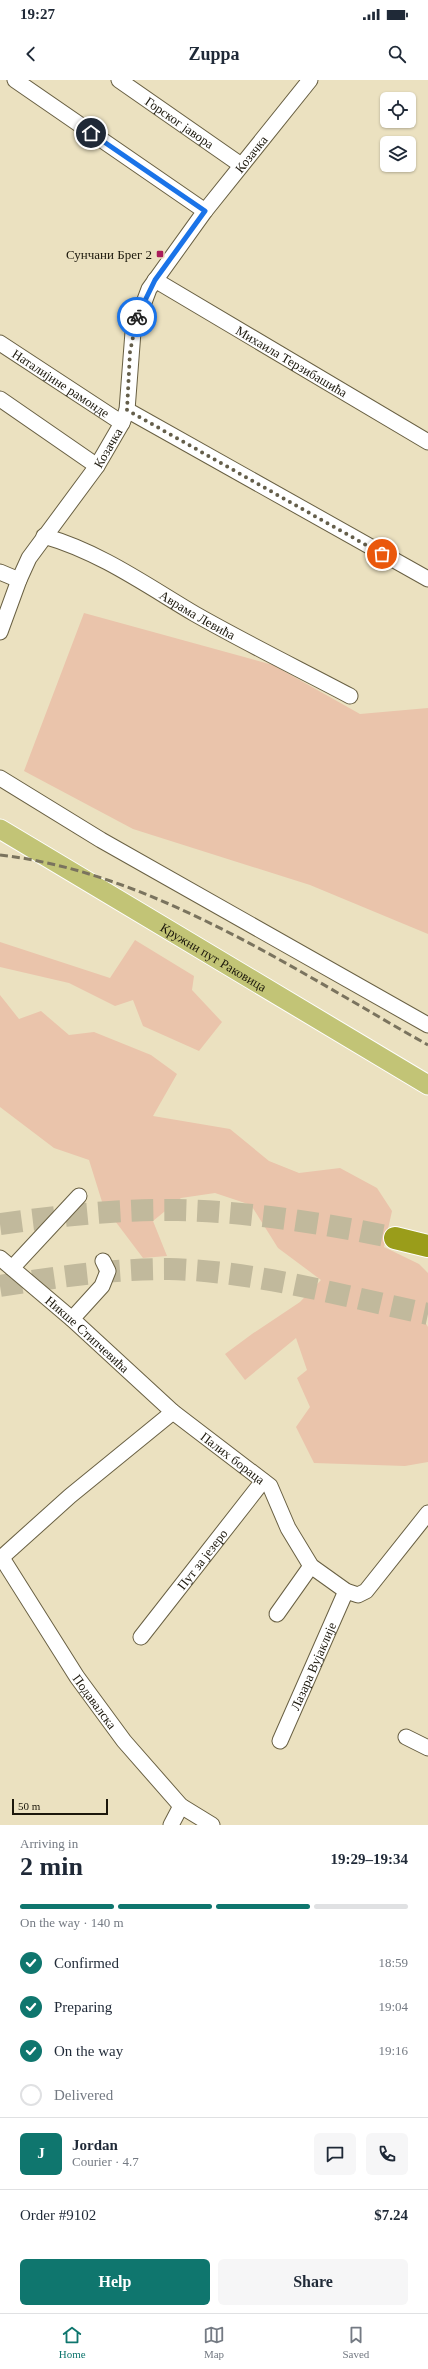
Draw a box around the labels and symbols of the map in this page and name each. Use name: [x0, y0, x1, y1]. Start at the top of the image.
street label: Горског јавора: [142, 94, 217, 152]
pin: [74, 116, 108, 150]
street label: Козачка: [232, 132, 271, 176]
place label: Сунчани Брег 2: [66, 247, 152, 262]
marker: Сунчани Брег 2: [155, 249, 165, 259]
courier: [117, 297, 157, 337]
street label: Михаила Терзибашића: [233, 323, 350, 400]
street label: Наталијине рамонде: [9, 346, 112, 421]
street label: Козачка: [91, 425, 126, 471]
pin: [365, 537, 399, 571]
street label: Аврама Левића: [157, 587, 238, 643]
street label: Кружни пут Раковица: [158, 920, 269, 995]
street label: Никше Стипчевића: [42, 1293, 132, 1376]
street label: Палих бораца: [198, 1429, 268, 1487]
street label: Пут за језеро: [174, 1526, 231, 1592]
street label: Лазара Вујаклије: [288, 1620, 339, 1712]
street label: Подавалска: [70, 1672, 120, 1732]
scale bar: [12, 1797, 108, 1816]

